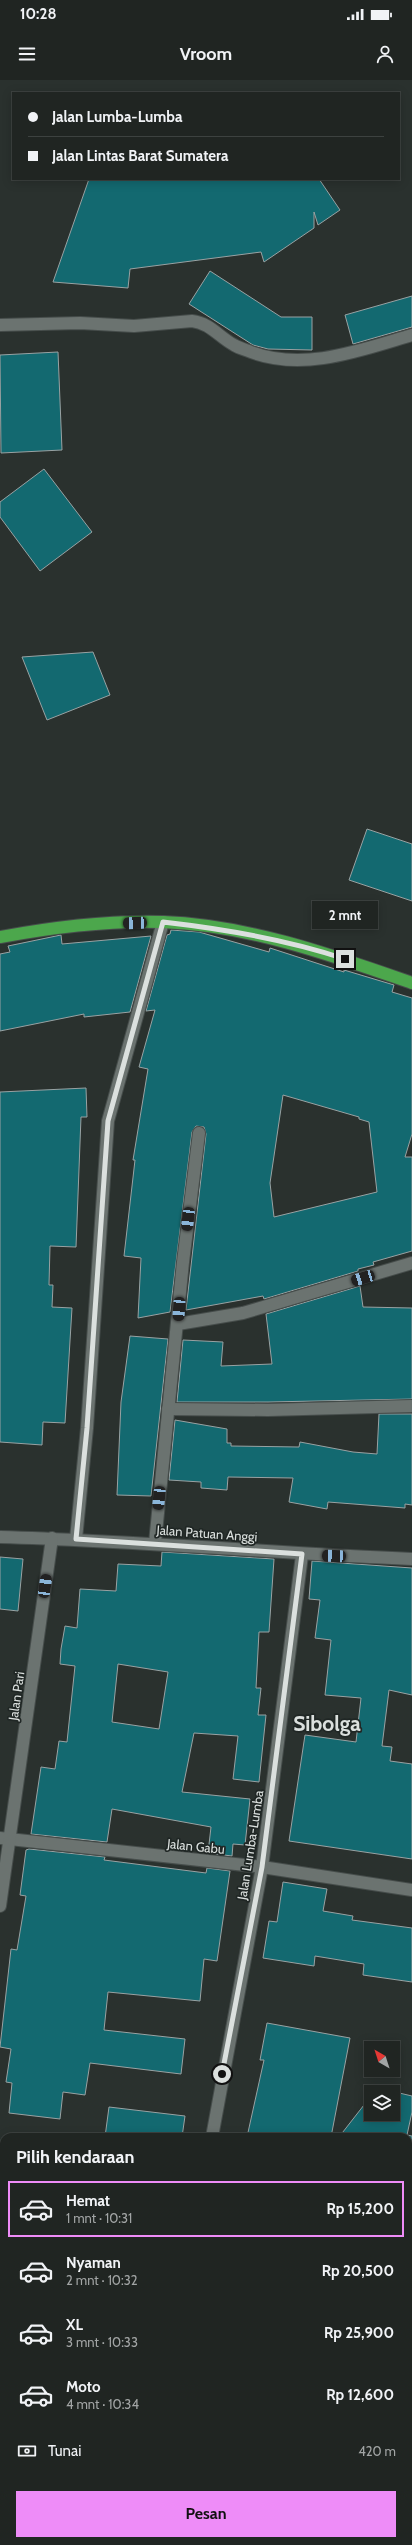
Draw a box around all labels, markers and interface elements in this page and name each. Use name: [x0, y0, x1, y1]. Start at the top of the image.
text: 10:28: [20, 5, 56, 23]
icon: menu: [16, 43, 38, 65]
text: Vroom: [180, 43, 232, 65]
icon: person: [374, 43, 396, 65]
text: Jalan Lumba-Lumba: [52, 108, 182, 126]
text: Jalan Lintas Barat Sumatera: [52, 147, 228, 165]
callout: 2 mnt: [312, 901, 378, 929]
text: 2 mnt: [329, 907, 361, 923]
car: [123, 917, 147, 929]
route end: [336, 950, 354, 968]
car: [181, 1206, 195, 1232]
car: [350, 1269, 376, 1287]
car: [172, 1297, 186, 1321]
car: [152, 1485, 166, 1511]
street label: Jalan Patuan Anggi: [155, 1521, 258, 1545]
car: [322, 1550, 346, 1562]
car: [37, 1573, 53, 1599]
street label: Jalan Pari: [5, 1670, 27, 1723]
district label: Sibolga: [293, 1711, 361, 1736]
street label: Jalan Lumba-Lumba: [233, 1788, 267, 1902]
street label: Jalan Gabu: [165, 1835, 226, 1857]
north arrow: [364, 2041, 400, 2077]
map controls: [364, 2041, 400, 2121]
route start: [213, 2065, 231, 2083]
button: layers: [364, 2085, 400, 2121]
text: Pilih kendaraan: [16, 2146, 134, 2168]
icon: car: [18, 2191, 54, 2227]
text: Hemat: [66, 2192, 110, 2210]
text: Rp 15,200: [327, 2200, 394, 2218]
text: 1 mnt · 10:31: [66, 2210, 132, 2226]
icon: car: [18, 2253, 54, 2289]
text: Nyaman: [66, 2254, 121, 2272]
text: Rp 20,500: [322, 2262, 394, 2280]
text: 2 mnt · 10:32: [66, 2272, 138, 2288]
icon: car: [18, 2315, 54, 2351]
text: XL: [66, 2316, 83, 2334]
text: Rp 25,900: [324, 2324, 394, 2342]
text: 3 mnt · 10:33: [66, 2334, 138, 2350]
icon: car: [18, 2377, 54, 2413]
text: Moto: [66, 2378, 100, 2396]
text: Rp 12,600: [326, 2386, 394, 2404]
text: 4 mnt · 10:34: [66, 2396, 139, 2412]
icon: cash: [16, 2440, 38, 2462]
text: Tunai: [48, 2442, 81, 2460]
text: 420 m: [358, 2443, 396, 2459]
button: Pesan: [16, 2491, 396, 2537]

